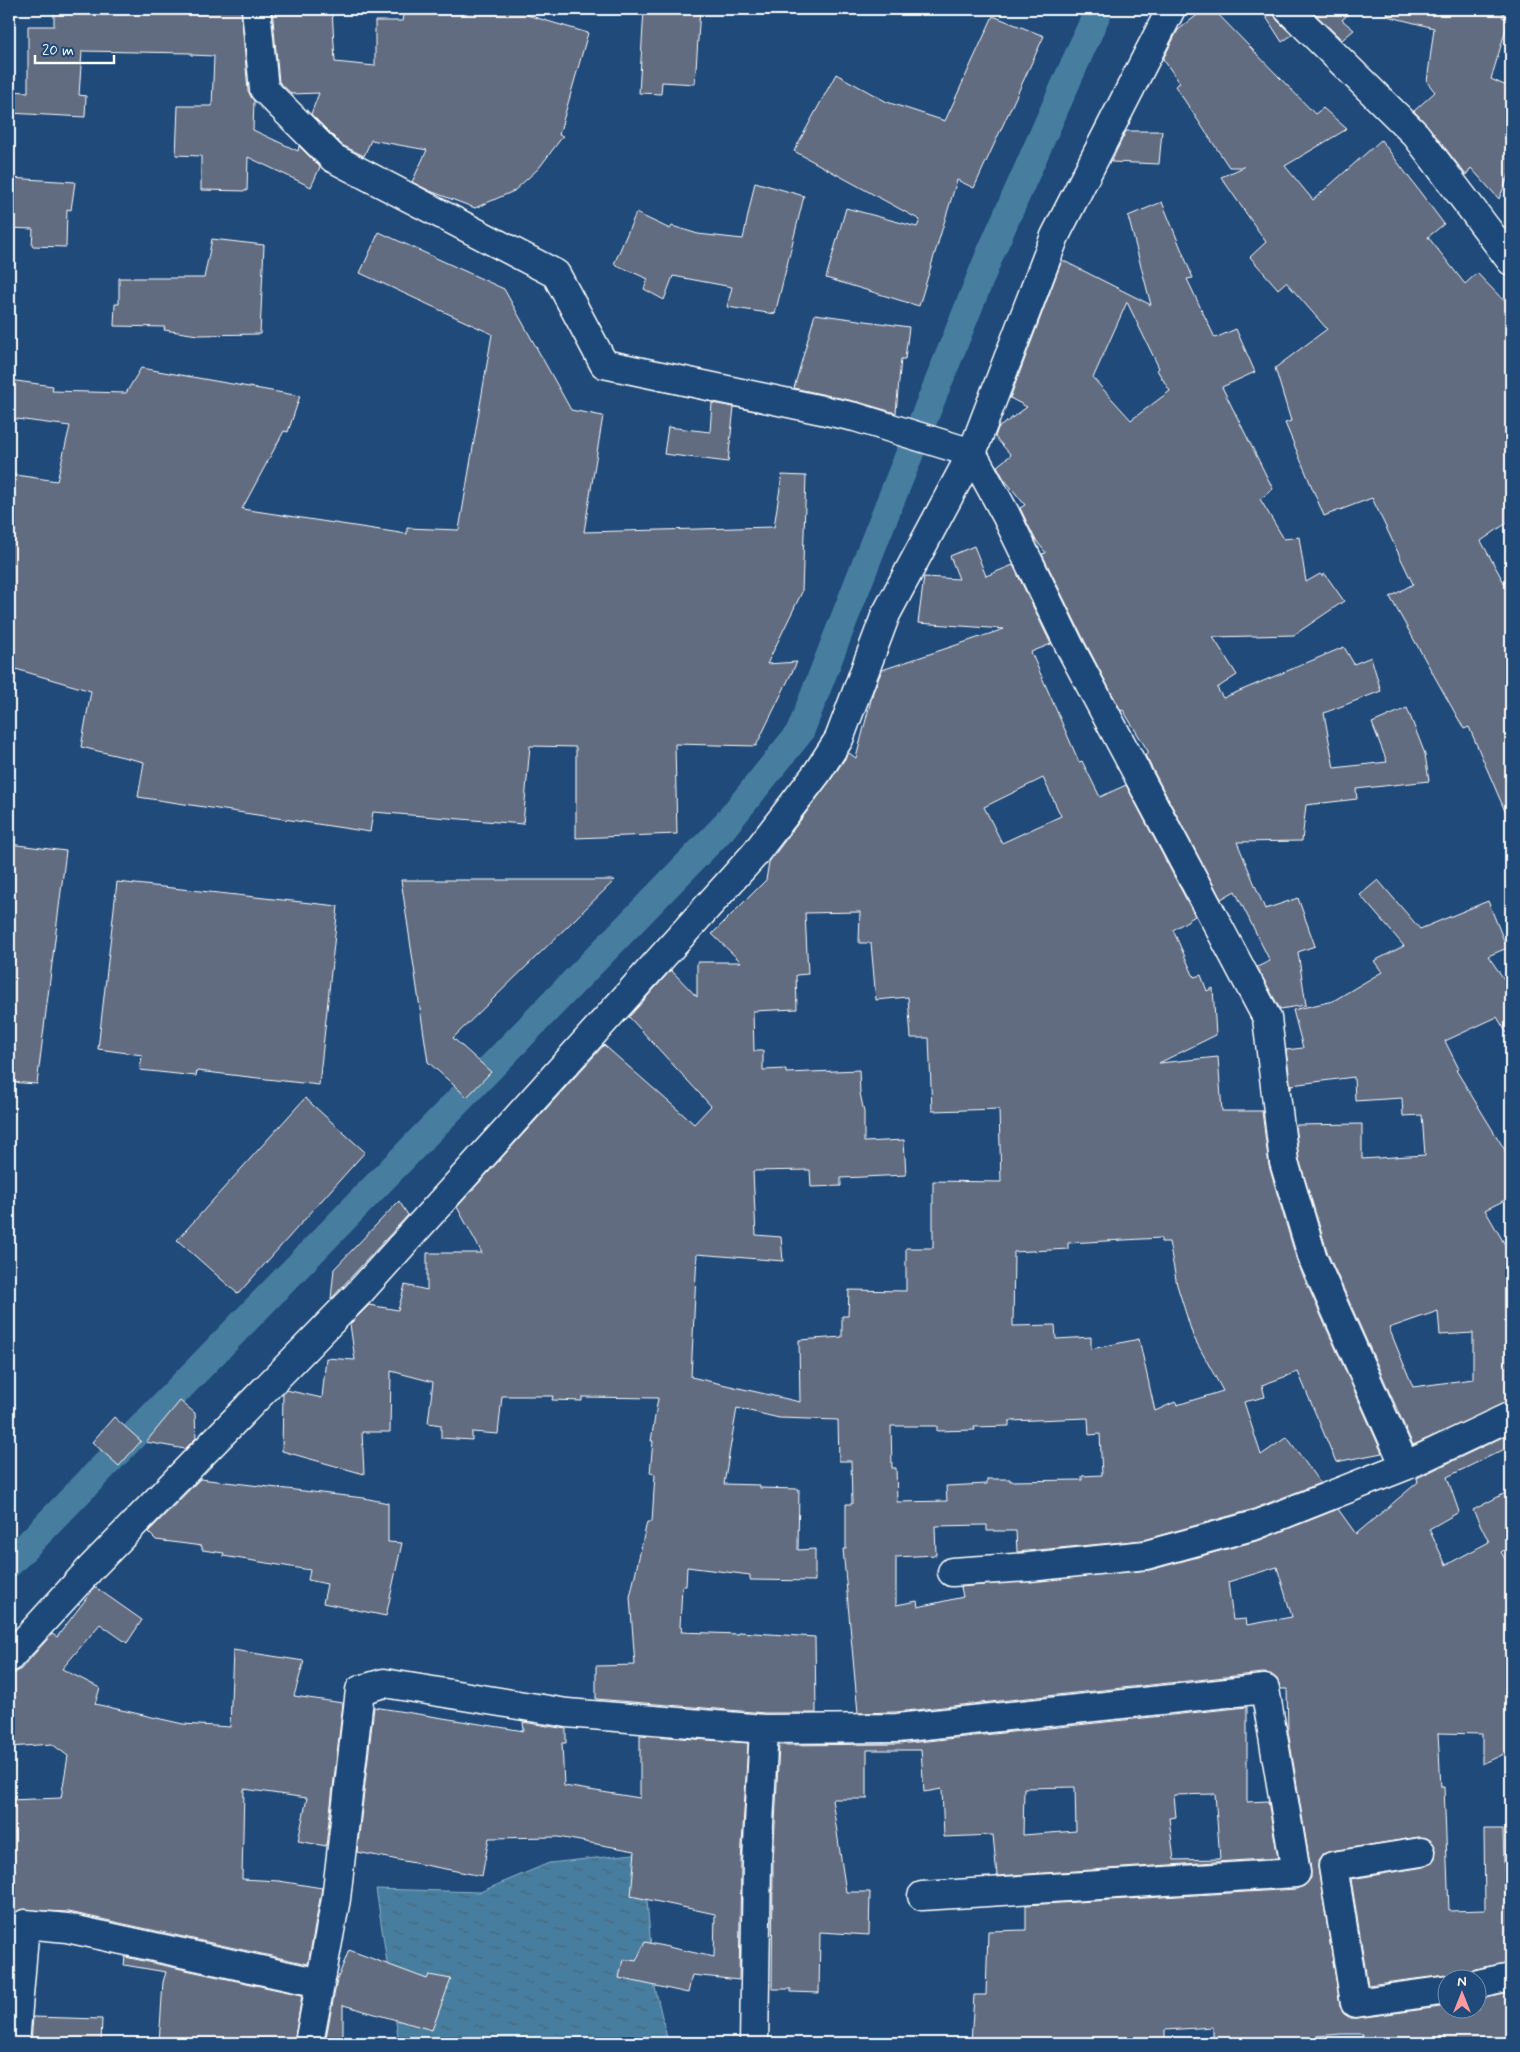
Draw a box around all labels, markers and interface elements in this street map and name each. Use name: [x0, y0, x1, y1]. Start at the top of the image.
scale bar: [35, 32, 114, 64]
text: 20 m: [42, 41, 74, 61]
north arrow: [1438, 1970, 1488, 2020]
text: N: [1457, 1973, 1467, 1991]

